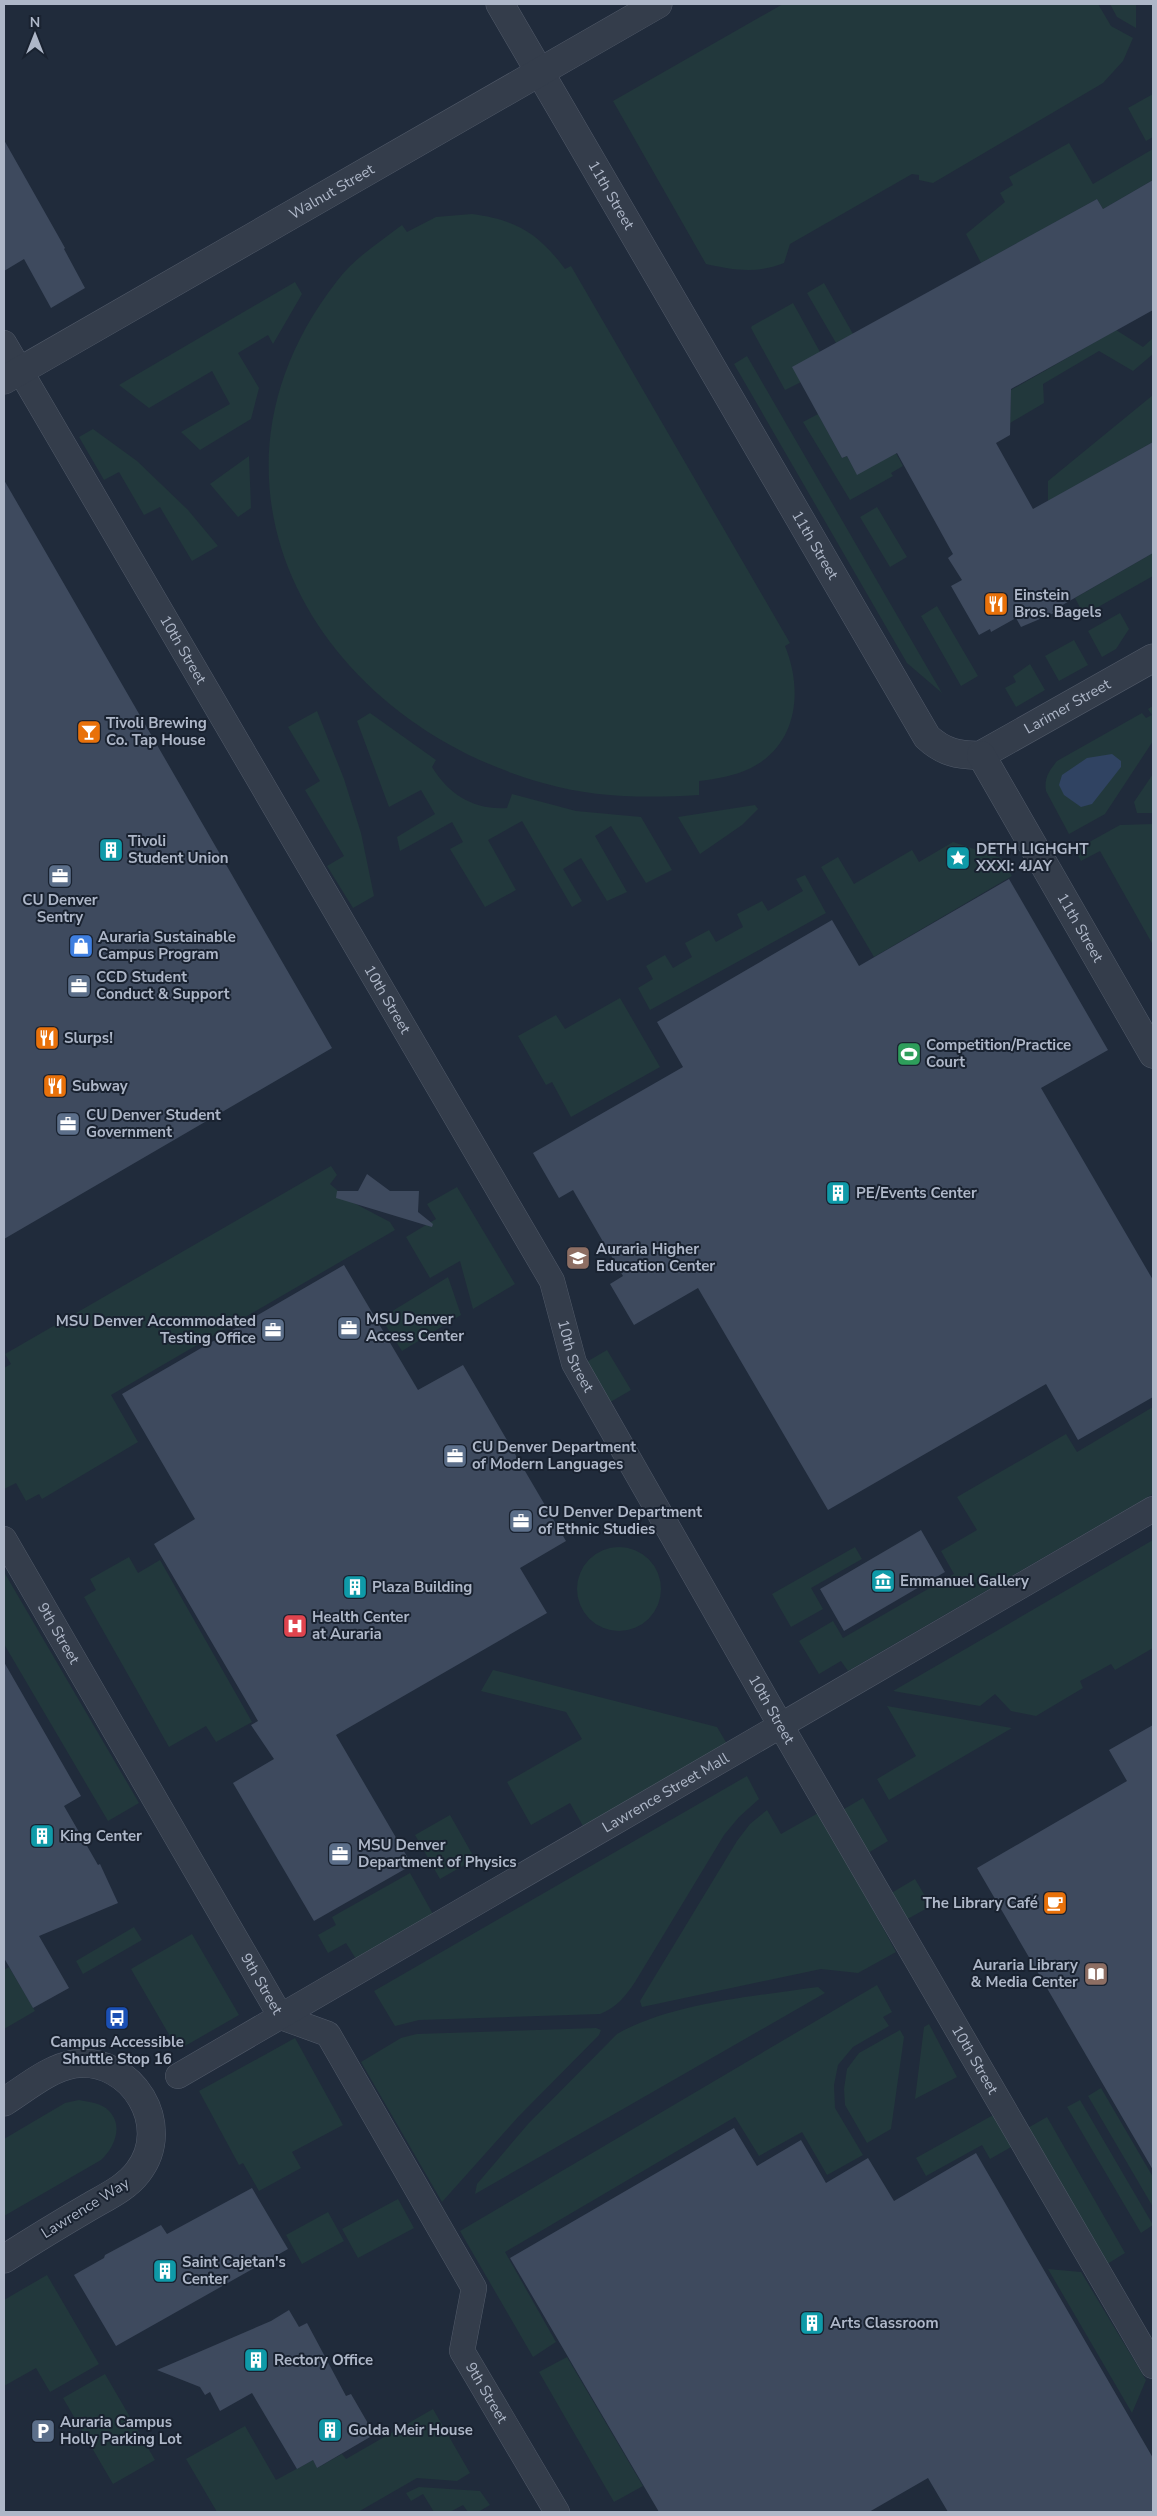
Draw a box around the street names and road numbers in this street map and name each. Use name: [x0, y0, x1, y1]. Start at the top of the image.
street label: 11th Street: [583, 157, 640, 234]
street label: Walnut Street: [285, 159, 379, 224]
street label: 11th Street: [787, 507, 843, 584]
street label: 10th Street: [155, 611, 211, 688]
street label: Larimer Street: [1021, 674, 1115, 739]
street label: 11th Street: [1052, 889, 1108, 966]
street label: 10th Street: [359, 961, 416, 1038]
street label: 10th Street: [553, 1317, 599, 1396]
street label: 9th Street: [33, 1599, 85, 1668]
street label: 10th Street: [744, 1671, 800, 1748]
street label: Lawrence Street Mall: [598, 1747, 733, 1837]
street label: 9th Street: [236, 1949, 288, 2019]
street label: 10th Street: [947, 2021, 1003, 2098]
street label: Lawrence Way: [37, 2173, 133, 2243]
street label: 9th Street: [461, 2359, 513, 2428]

